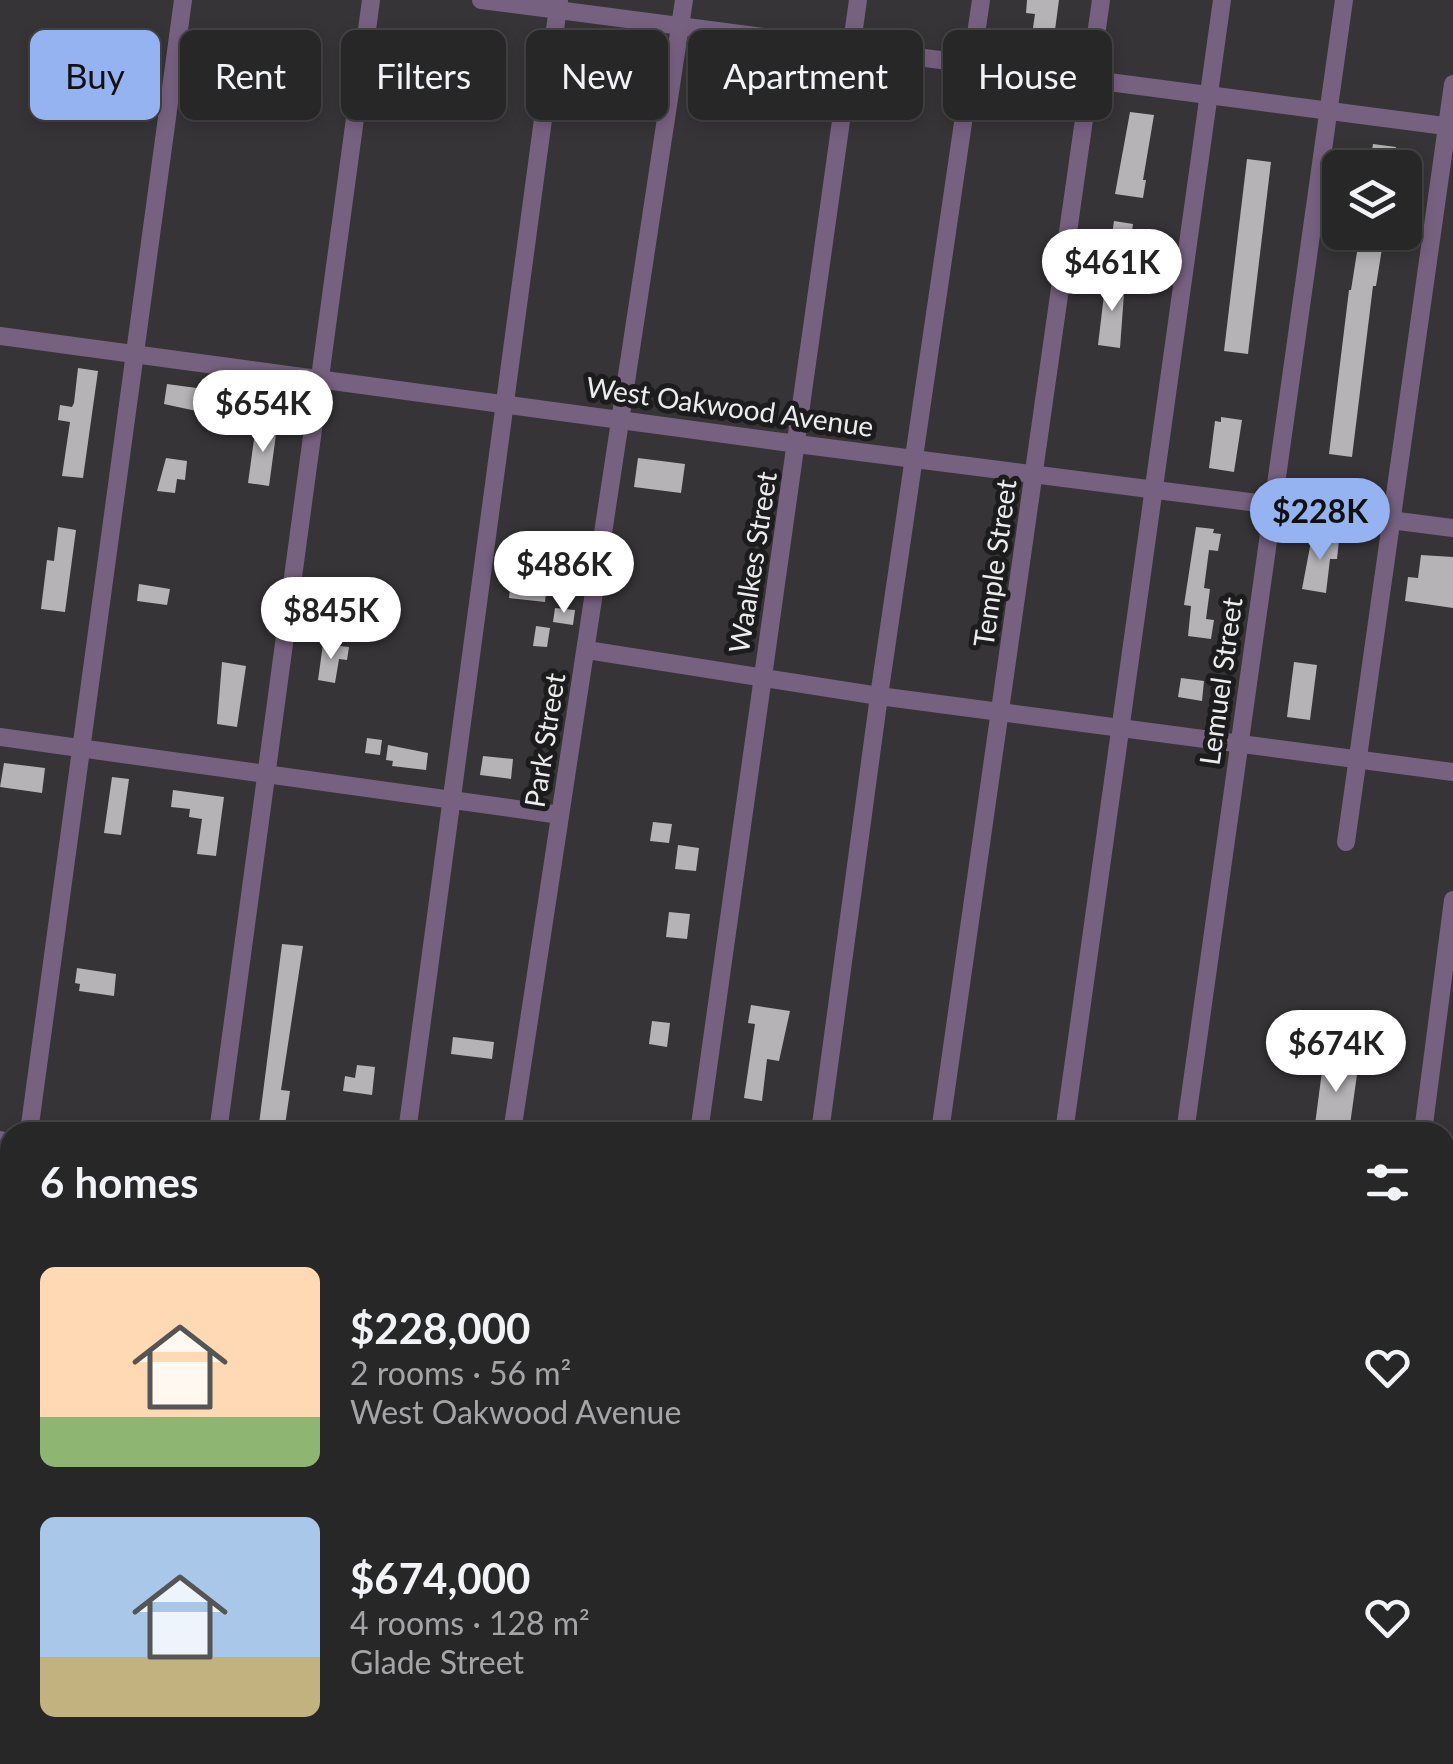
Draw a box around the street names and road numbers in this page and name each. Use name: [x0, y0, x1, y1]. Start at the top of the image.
street label: West Oakwood Avenue: [584, 369, 876, 443]
street label: Waalkes Street: [721, 469, 783, 655]
street label: Temple Street: [965, 477, 1023, 649]
street label: Lemuel Street: [1191, 595, 1249, 767]
street label: Park Street: [517, 670, 571, 810]

